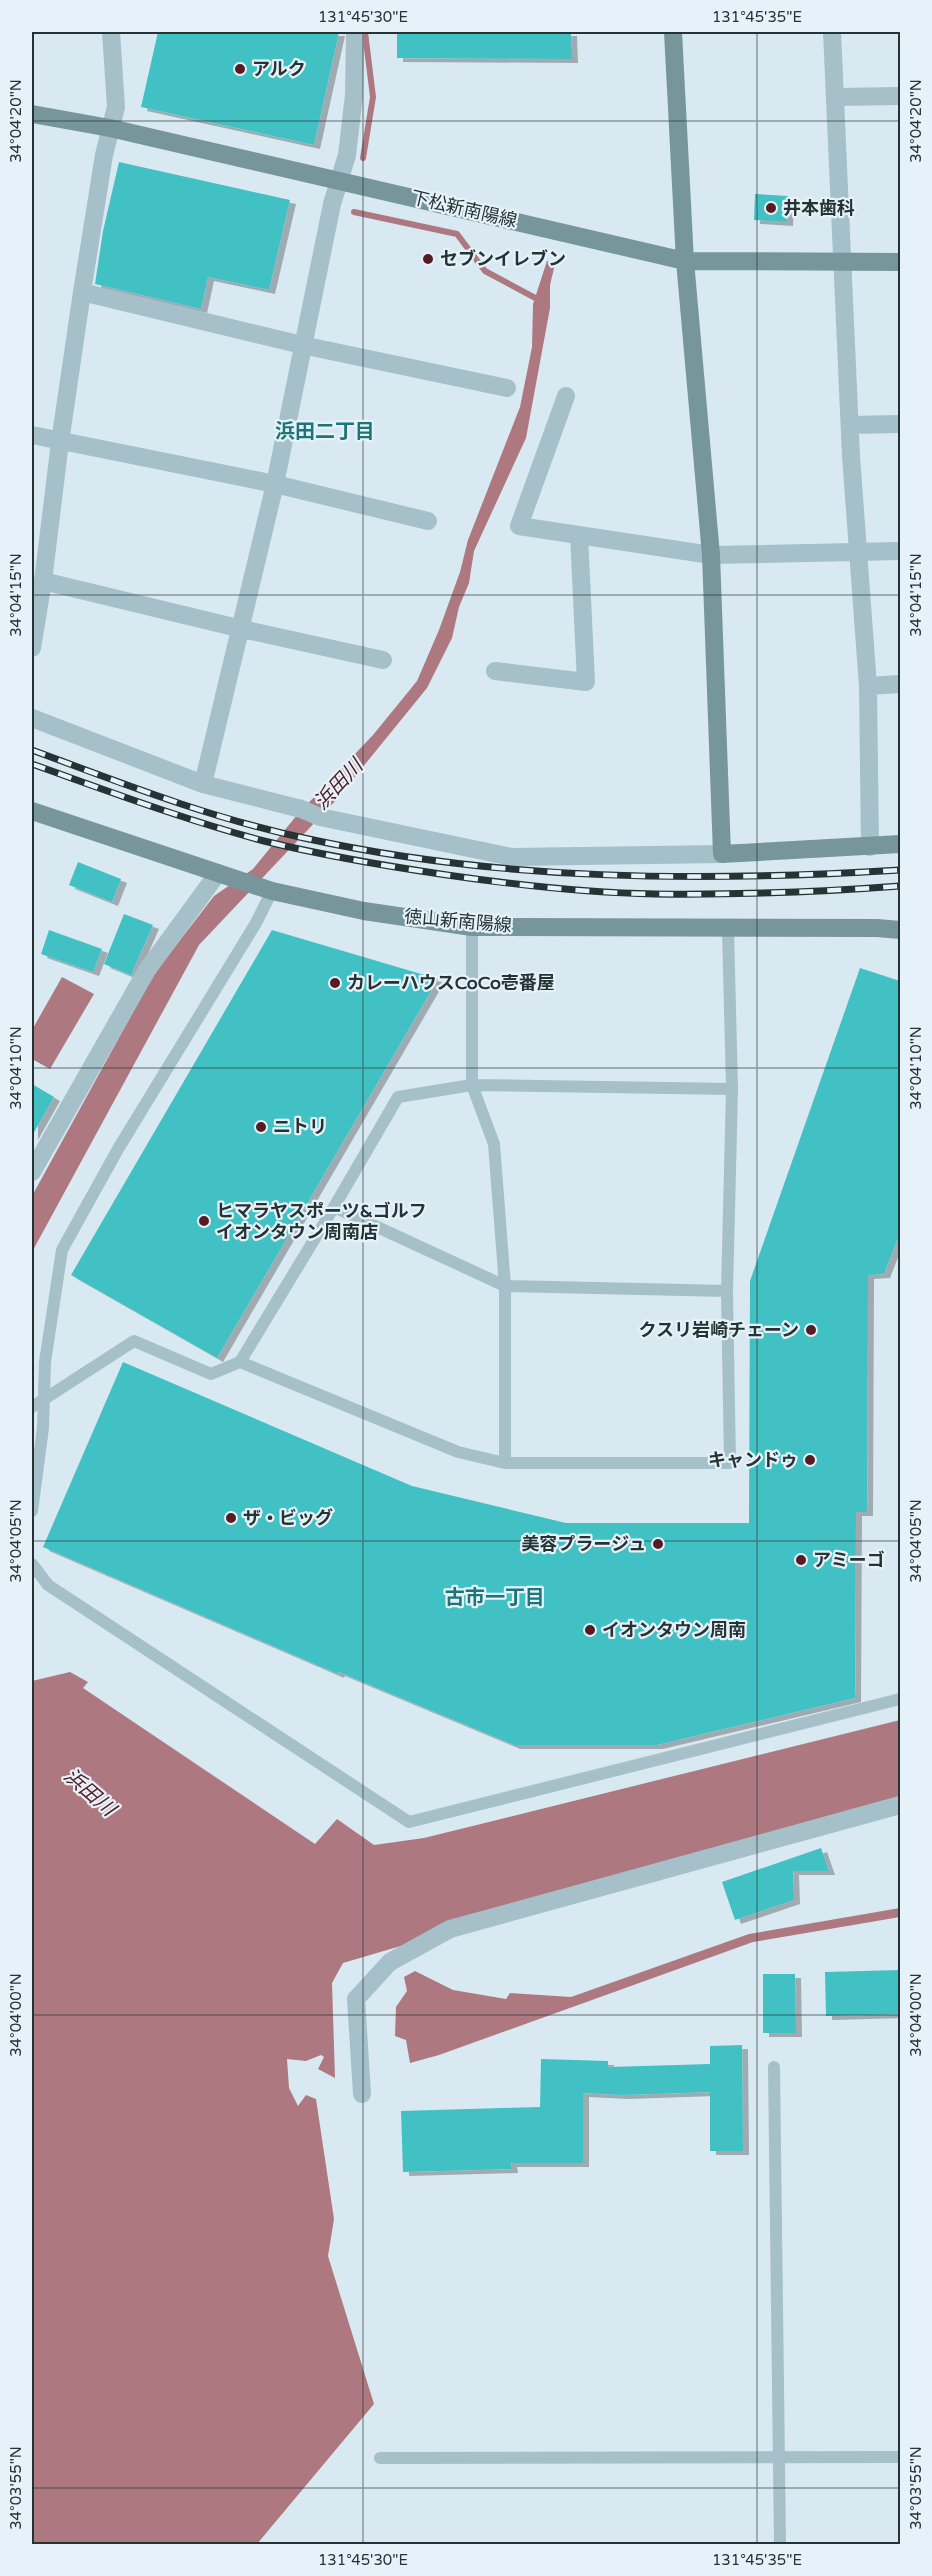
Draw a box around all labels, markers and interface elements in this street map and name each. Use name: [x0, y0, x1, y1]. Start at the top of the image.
text: 131°45'30"E: [318, 8, 408, 26]
text: 131°45'35"E: [712, 8, 802, 26]
place label: アルク: [252, 58, 306, 80]
marker: アルク: [233, 62, 247, 76]
text: 34°04'20"N: [7, 79, 25, 163]
text: 34°04'20"N: [907, 79, 925, 163]
street label: 下松新南陽線: [409, 186, 519, 232]
place label: 井本歯科: [783, 197, 855, 219]
marker: 井本歯科: [764, 201, 778, 215]
place label: セブンイレブン: [440, 248, 566, 270]
marker: セブンイレブン: [421, 252, 435, 266]
district label: 浜田二丁目: [275, 420, 375, 444]
text: 34°04'15"N: [7, 553, 25, 637]
text: 34°04'15"N: [907, 553, 925, 637]
water label: 浜田川: [309, 753, 369, 815]
street label: 徳山新南陽線: [403, 905, 513, 937]
place label: カレーハウスCoCo壱番屋: [347, 972, 555, 994]
marker: カレーハウスCoCo壱番屋: [328, 976, 342, 990]
text: 34°04'10"N: [7, 1026, 25, 1110]
text: 34°04'10"N: [907, 1026, 925, 1110]
place label: ニトリ: [273, 1116, 327, 1138]
marker: ニトリ: [254, 1120, 268, 1134]
place label: ヒマラヤスポーツ&ゴルフ イオンタウン周南店: [216, 1200, 427, 1243]
marker: ヒマラヤスポーツ&ゴルフ イオンタウン周南店: [197, 1214, 211, 1228]
place label: クスリ岩崎チェーン: [638, 1319, 799, 1341]
marker: クスリ岩崎チェーン: [804, 1323, 818, 1337]
place label: キャンドゥ: [708, 1449, 798, 1471]
marker: キャンドゥ: [803, 1453, 817, 1467]
text: 34°04'05"N: [7, 1499, 25, 1583]
text: 34°04'05"N: [907, 1499, 925, 1583]
place label: ザ・ビッグ: [243, 1507, 333, 1529]
marker: ザ・ビッグ: [224, 1511, 238, 1525]
place label: 美容プラージュ: [522, 1533, 646, 1555]
marker: 美容プラージュ: [651, 1537, 665, 1551]
place label: アミーゴ: [813, 1549, 885, 1571]
marker: アミーゴ: [794, 1553, 808, 1567]
district label: 古市一丁目: [445, 1586, 545, 1610]
place label: イオンタウン周南: [602, 1619, 746, 1641]
marker: イオンタウン周南: [583, 1623, 597, 1637]
water label: 浜田川: [59, 1764, 121, 1823]
text: 34°04'00"N: [7, 1973, 25, 2057]
text: 34°04'00"N: [907, 1973, 925, 2057]
text: 34°03'55"N: [7, 2446, 25, 2530]
text: 34°03'55"N: [907, 2446, 925, 2530]
text: 131°45'30"E: [318, 2551, 408, 2569]
text: 131°45'35"E: [712, 2551, 802, 2569]

